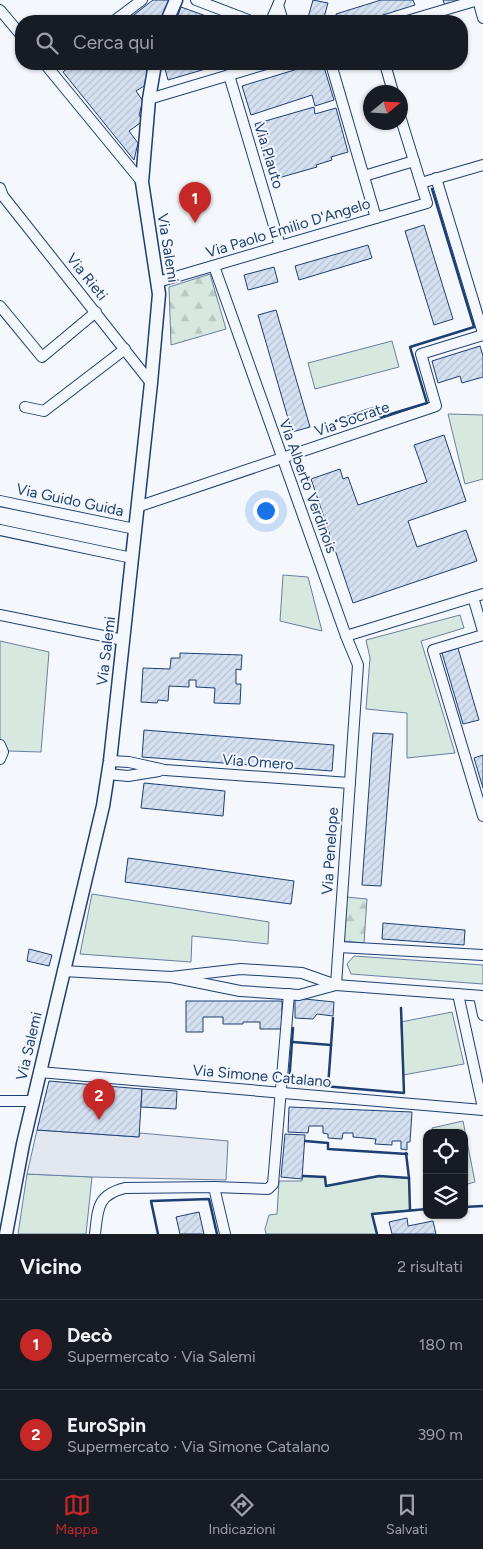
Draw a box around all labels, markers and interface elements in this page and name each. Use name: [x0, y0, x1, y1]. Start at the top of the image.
search box: [15, 15, 468, 70]
icon: search: [33, 29, 61, 57]
text: Cerca qui: [73, 31, 154, 54]
north arrow: [363, 85, 408, 130]
street label: Via Plauto: [251, 121, 288, 191]
pin: 1: [179, 182, 211, 223]
street label: Via Paolo Emilio D'Angelo: [204, 194, 373, 262]
street label: Via Salemi: [154, 212, 182, 284]
street label: Via Rieti: [63, 250, 111, 304]
street label: Via Socrate: [312, 398, 392, 440]
street label: Via Alberto Verdinois: [275, 416, 341, 556]
street label: Via Guido Guida: [15, 480, 125, 520]
your location: [253, 498, 279, 524]
street label: Via Salemi: [93, 615, 119, 687]
street label: Via Omero: [222, 751, 295, 773]
street label: Via Penelope: [318, 807, 342, 895]
street label: Via Salemi: [12, 1010, 46, 1082]
street label: Via Simone Catalano: [192, 1061, 333, 1091]
pin: 2: [83, 1079, 115, 1120]
map controls: [423, 1129, 468, 1219]
button: locate: [423, 1129, 468, 1174]
button: layers: [423, 1174, 468, 1219]
text: Vicino: [20, 1254, 82, 1279]
text: 2 risultati: [397, 1257, 463, 1276]
text: Decò: [67, 1324, 112, 1347]
text: 1: [33, 1335, 39, 1354]
text: 180 m: [419, 1335, 463, 1354]
text: Supermercato · Via Salemi: [67, 1347, 256, 1366]
text: EuroSpin: [67, 1414, 146, 1437]
text: 2: [31, 1425, 41, 1444]
text: 390 m: [417, 1425, 463, 1444]
text: Supermercato · Via Simone Catalano: [67, 1437, 330, 1456]
tab: Mappa: [55, 1491, 98, 1538]
tab: Indicazioni: [208, 1491, 276, 1538]
tab: Salvati: [386, 1491, 428, 1538]

